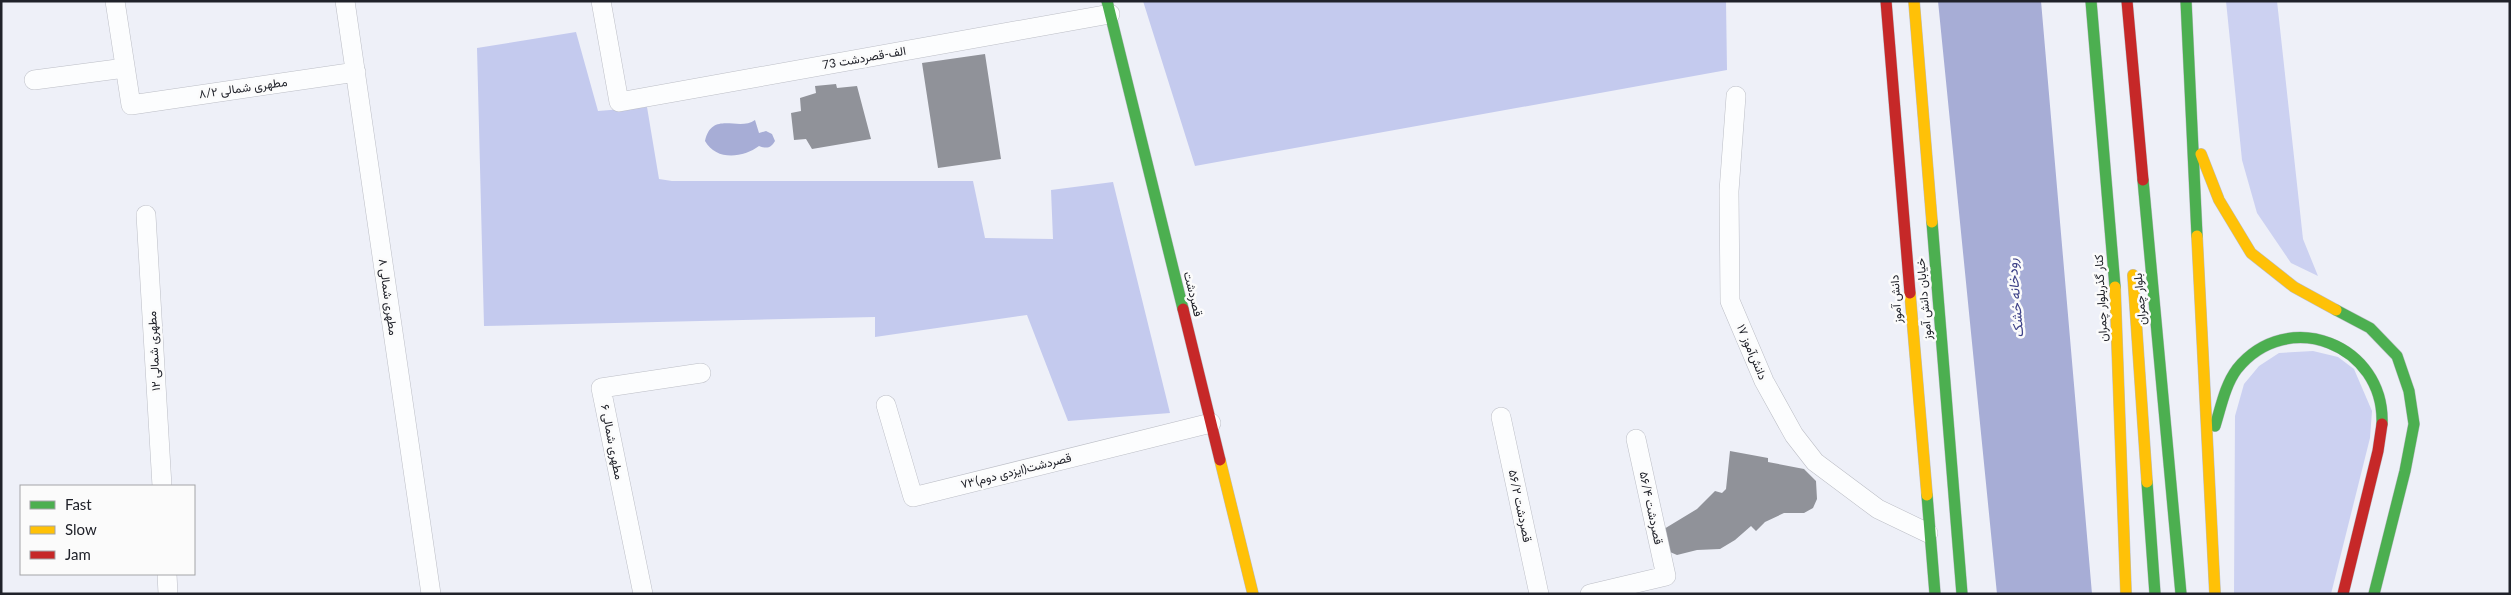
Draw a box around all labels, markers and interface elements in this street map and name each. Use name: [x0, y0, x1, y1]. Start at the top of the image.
street label: 73 الف-قصردشت: [821, 43, 907, 73]
street label: ۸/۲ مطهری شمالی: [198, 74, 288, 102]
street label: کنار گذربلوار چمران: [2091, 254, 2111, 342]
water label: رودخانه خشک: [2003, 257, 2027, 338]
street label: ۸ مطهری شمالی: [375, 258, 401, 336]
street label: خیابان دانش آموز: [1912, 258, 1936, 341]
street label: قصردشت: [1180, 270, 1206, 318]
street label: بلوار چمران: [2130, 272, 2150, 326]
street label: دانش آموز: [1886, 274, 1906, 325]
street label: ۱۲ مطهری شمالی: [144, 311, 164, 391]
street label: دانش‌آموز ۱۷: [1733, 322, 1771, 383]
street label: ۶ مطهری شمالی: [597, 403, 627, 481]
street label: ۷۳قصردشت(ایزدی دوم): [959, 450, 1073, 492]
street label: ۵۶/۲ قصردشت: [1505, 468, 1535, 544]
street label: ۵۶/۴ قصردشت: [1635, 470, 1667, 546]
legend: [20, 485, 195, 575]
text: Fast: [65, 495, 92, 513]
text: Slow: [65, 520, 97, 538]
text: Jam: [65, 545, 91, 563]

